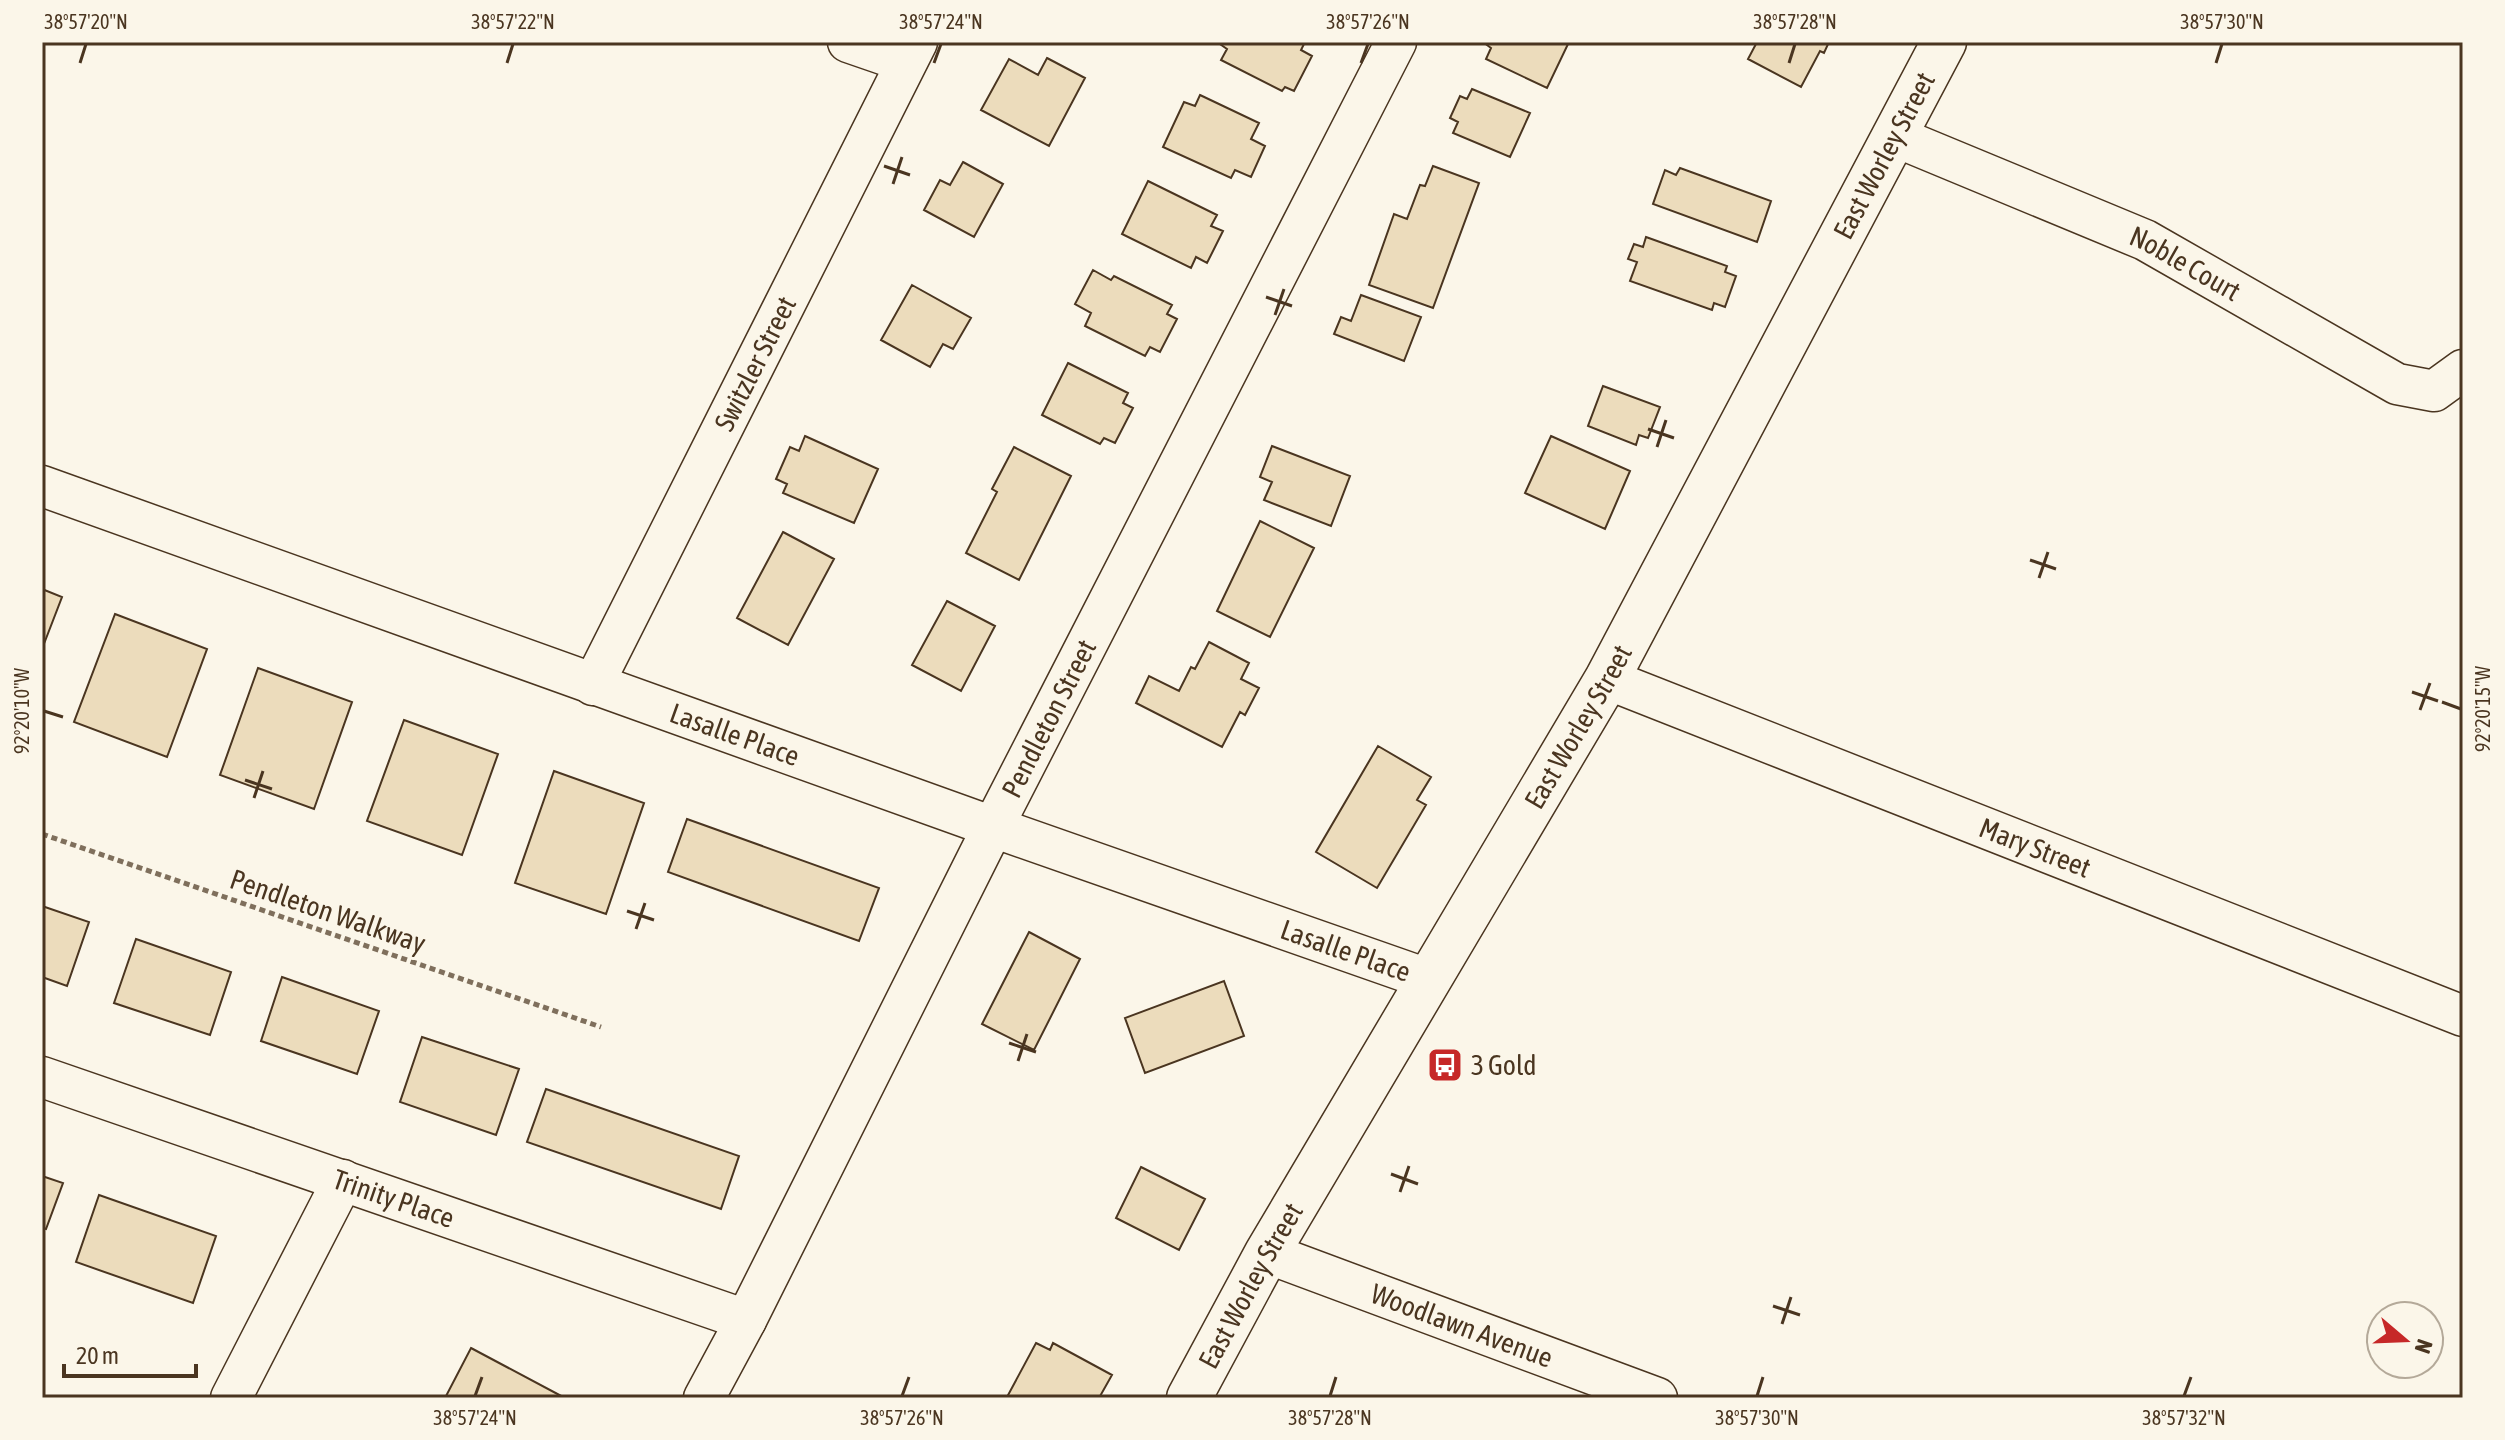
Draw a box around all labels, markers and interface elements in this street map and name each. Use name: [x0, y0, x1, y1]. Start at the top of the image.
text: 38°57'20"N: [44, 10, 128, 33]
text: 38°57'22"N: [471, 10, 555, 33]
text: 38°57'24"N: [899, 10, 983, 33]
text: 38°57'26"N: [1326, 10, 1410, 33]
text: 38°57'28"N: [1753, 10, 1837, 33]
text: 38°57'30"N: [2180, 10, 2264, 33]
street label: East Worley Street: [1827, 67, 1941, 244]
street label: Noble Court: [2125, 220, 2246, 307]
street label: Switzler Street: [708, 291, 802, 436]
street label: Pendleton Street: [995, 634, 1102, 803]
street label: East Worley Street: [1518, 639, 1638, 814]
text: 92°20'15"W: [2471, 665, 2494, 752]
text: 92°20'10"W: [10, 667, 33, 754]
street label: Lasalle Place: [666, 697, 804, 772]
street label: Mary Street: [1975, 811, 2095, 884]
street label: Pendleton Walkway: [226, 863, 430, 959]
street label: Lasalle Place: [1277, 913, 1415, 988]
bus stop icon: 3 Gold: [1426, 1046, 1464, 1084]
place label: 3 Gold: [1471, 1049, 1536, 1081]
street label: Trinity Place: [329, 1163, 458, 1234]
street label: East Worley Street: [1192, 1197, 1309, 1374]
street label: Woodlawn Avenue: [1367, 1277, 1557, 1374]
north arrow: [2365, 1300, 2445, 1380]
scale bar: [64, 1328, 196, 1378]
text: N: [2410, 1336, 2438, 1357]
text: 20 m: [76, 1342, 119, 1369]
text: 38°57'24"N: [433, 1406, 517, 1429]
text: 38°57'26"N: [860, 1406, 944, 1429]
text: 38°57'28"N: [1288, 1406, 1372, 1429]
text: 38°57'30"N: [1715, 1406, 1799, 1429]
text: 38°57'32"N: [2142, 1406, 2226, 1429]

